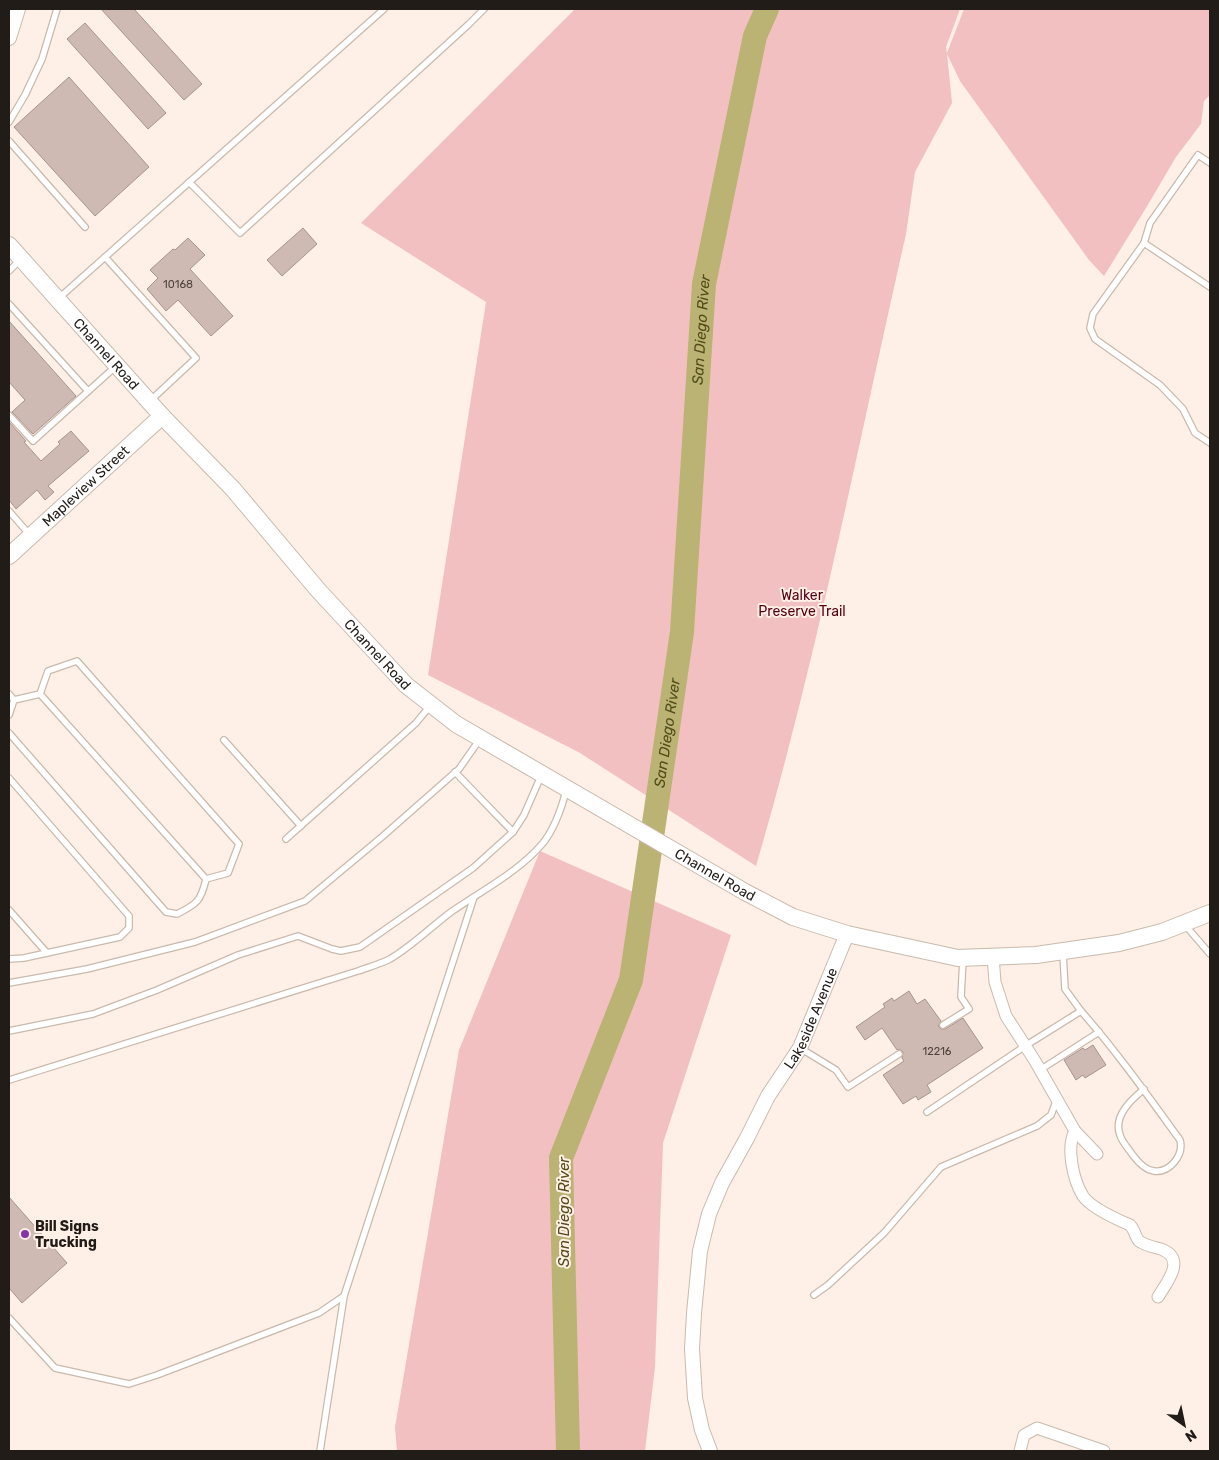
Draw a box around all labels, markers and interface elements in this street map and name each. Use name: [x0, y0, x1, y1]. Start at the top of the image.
water label: San Diego River: [689, 272, 715, 385]
house number: 10168: [163, 278, 193, 291]
street label: Channel Road: [70, 314, 143, 393]
street label: Mapleview Street: [39, 441, 133, 530]
park label: Walker Preserve Trail: [758, 587, 846, 620]
street label: Channel Road: [341, 615, 415, 693]
water label: San Diego River: [650, 676, 684, 789]
street label: Channel Road: [672, 845, 758, 905]
street label: Lakeside Avenue: [780, 965, 841, 1072]
house number: 12216: [923, 1045, 952, 1058]
water label: San Diego River: [555, 1156, 573, 1267]
place label: Bill Signs Trucking: [35, 1218, 99, 1251]
marker: Bill Signs Trucking: [19, 1228, 31, 1240]
north arrow: [1159, 1400, 1209, 1450]
text: N: [1182, 1426, 1200, 1445]

